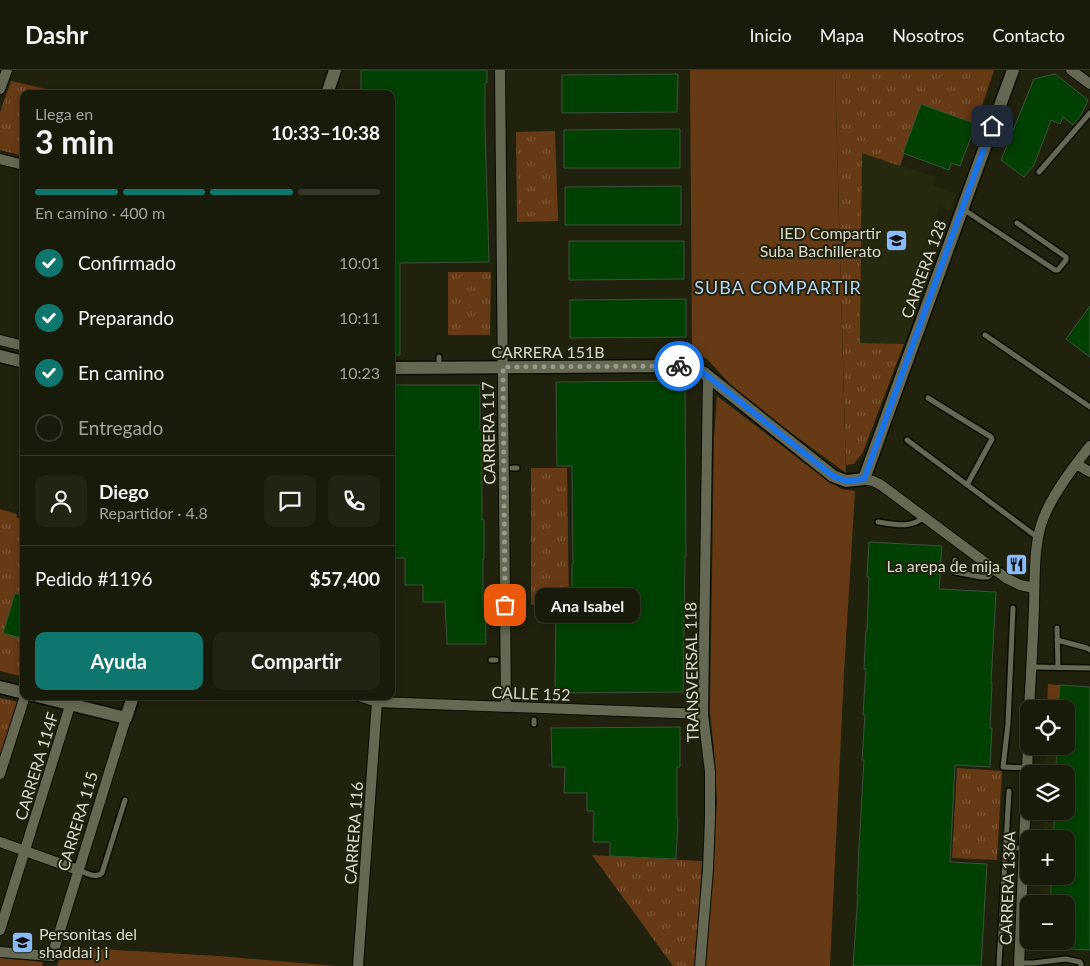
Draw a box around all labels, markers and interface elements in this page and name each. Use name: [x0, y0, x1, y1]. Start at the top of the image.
text: Dashr: [25, 20, 88, 49]
text: Inicio: [749, 24, 792, 46]
text: Mapa: [820, 24, 864, 46]
text: Nosotros: [892, 24, 964, 46]
text: Contacto: [992, 24, 1065, 46]
text: Llega en: [35, 104, 93, 123]
pin: [971, 105, 1013, 147]
icon: home: [978, 112, 1006, 140]
text: 10:33–10:38: [271, 121, 380, 144]
text: 3 min: [35, 122, 114, 161]
text: En camino · 400 m: [35, 203, 165, 222]
street label: CARRERA 128: [896, 217, 950, 321]
place label: IED Compartir Suba Bachillerato: [760, 223, 881, 260]
school or university icon: IED Compartir Suba Bachillerato: [885, 229, 909, 253]
icon: check: [35, 249, 63, 277]
text: Confirmado: [78, 251, 176, 274]
text: 10:01: [339, 253, 380, 272]
district label: SUBA COMPARTIR: [694, 276, 862, 298]
icon: check: [35, 304, 63, 332]
text: Preparando: [78, 306, 174, 329]
text: 10:11: [339, 308, 380, 327]
courier: [654, 341, 704, 391]
street label: CARRERA 151B: [491, 342, 605, 361]
icon: bike: [665, 352, 693, 380]
icon: check: [35, 359, 63, 387]
text: En camino: [78, 361, 164, 384]
text: 10:23: [339, 363, 380, 382]
street label: CARRERA 117: [478, 381, 498, 485]
text: Entregado: [78, 416, 163, 439]
button: person: [35, 475, 87, 527]
button: chat: [264, 475, 316, 527]
button: phone: [328, 475, 380, 527]
text: Diego: [99, 480, 149, 503]
text: Repartidor · 4.8: [99, 503, 208, 522]
restaurant icon: La arepa de mija: [1004, 553, 1028, 577]
place label: La arepa de mija: [887, 556, 1000, 575]
text: Pedido #1196: [35, 567, 153, 590]
text: $57,400: [309, 567, 380, 590]
pin: [484, 584, 526, 626]
callout: Ana Isabel: [535, 588, 640, 622]
icon: bag: [491, 591, 519, 619]
text: Ana Isabel: [551, 596, 624, 615]
street label: TRANSVERSAL 118: [680, 602, 702, 742]
button: Ayuda: [35, 632, 203, 690]
button: Compartir: [213, 632, 380, 690]
street label: CALLE 152: [491, 682, 571, 704]
map controls: [1020, 700, 1075, 950]
button: locate: [1020, 700, 1075, 755]
street label: CARRERA 114F: [11, 710, 61, 822]
button: layers: [1020, 765, 1075, 820]
street label: CARRERA 115: [53, 769, 101, 873]
street label: CARRERA 116: [340, 781, 366, 885]
button: +: [1020, 830, 1075, 885]
street label: CARRERA 136A: [996, 831, 1018, 945]
button: −: [1020, 895, 1075, 950]
place label: Personitas del shaddai j i: [39, 924, 137, 961]
school or university icon: Personitas del shaddai j i: [11, 930, 35, 954]

